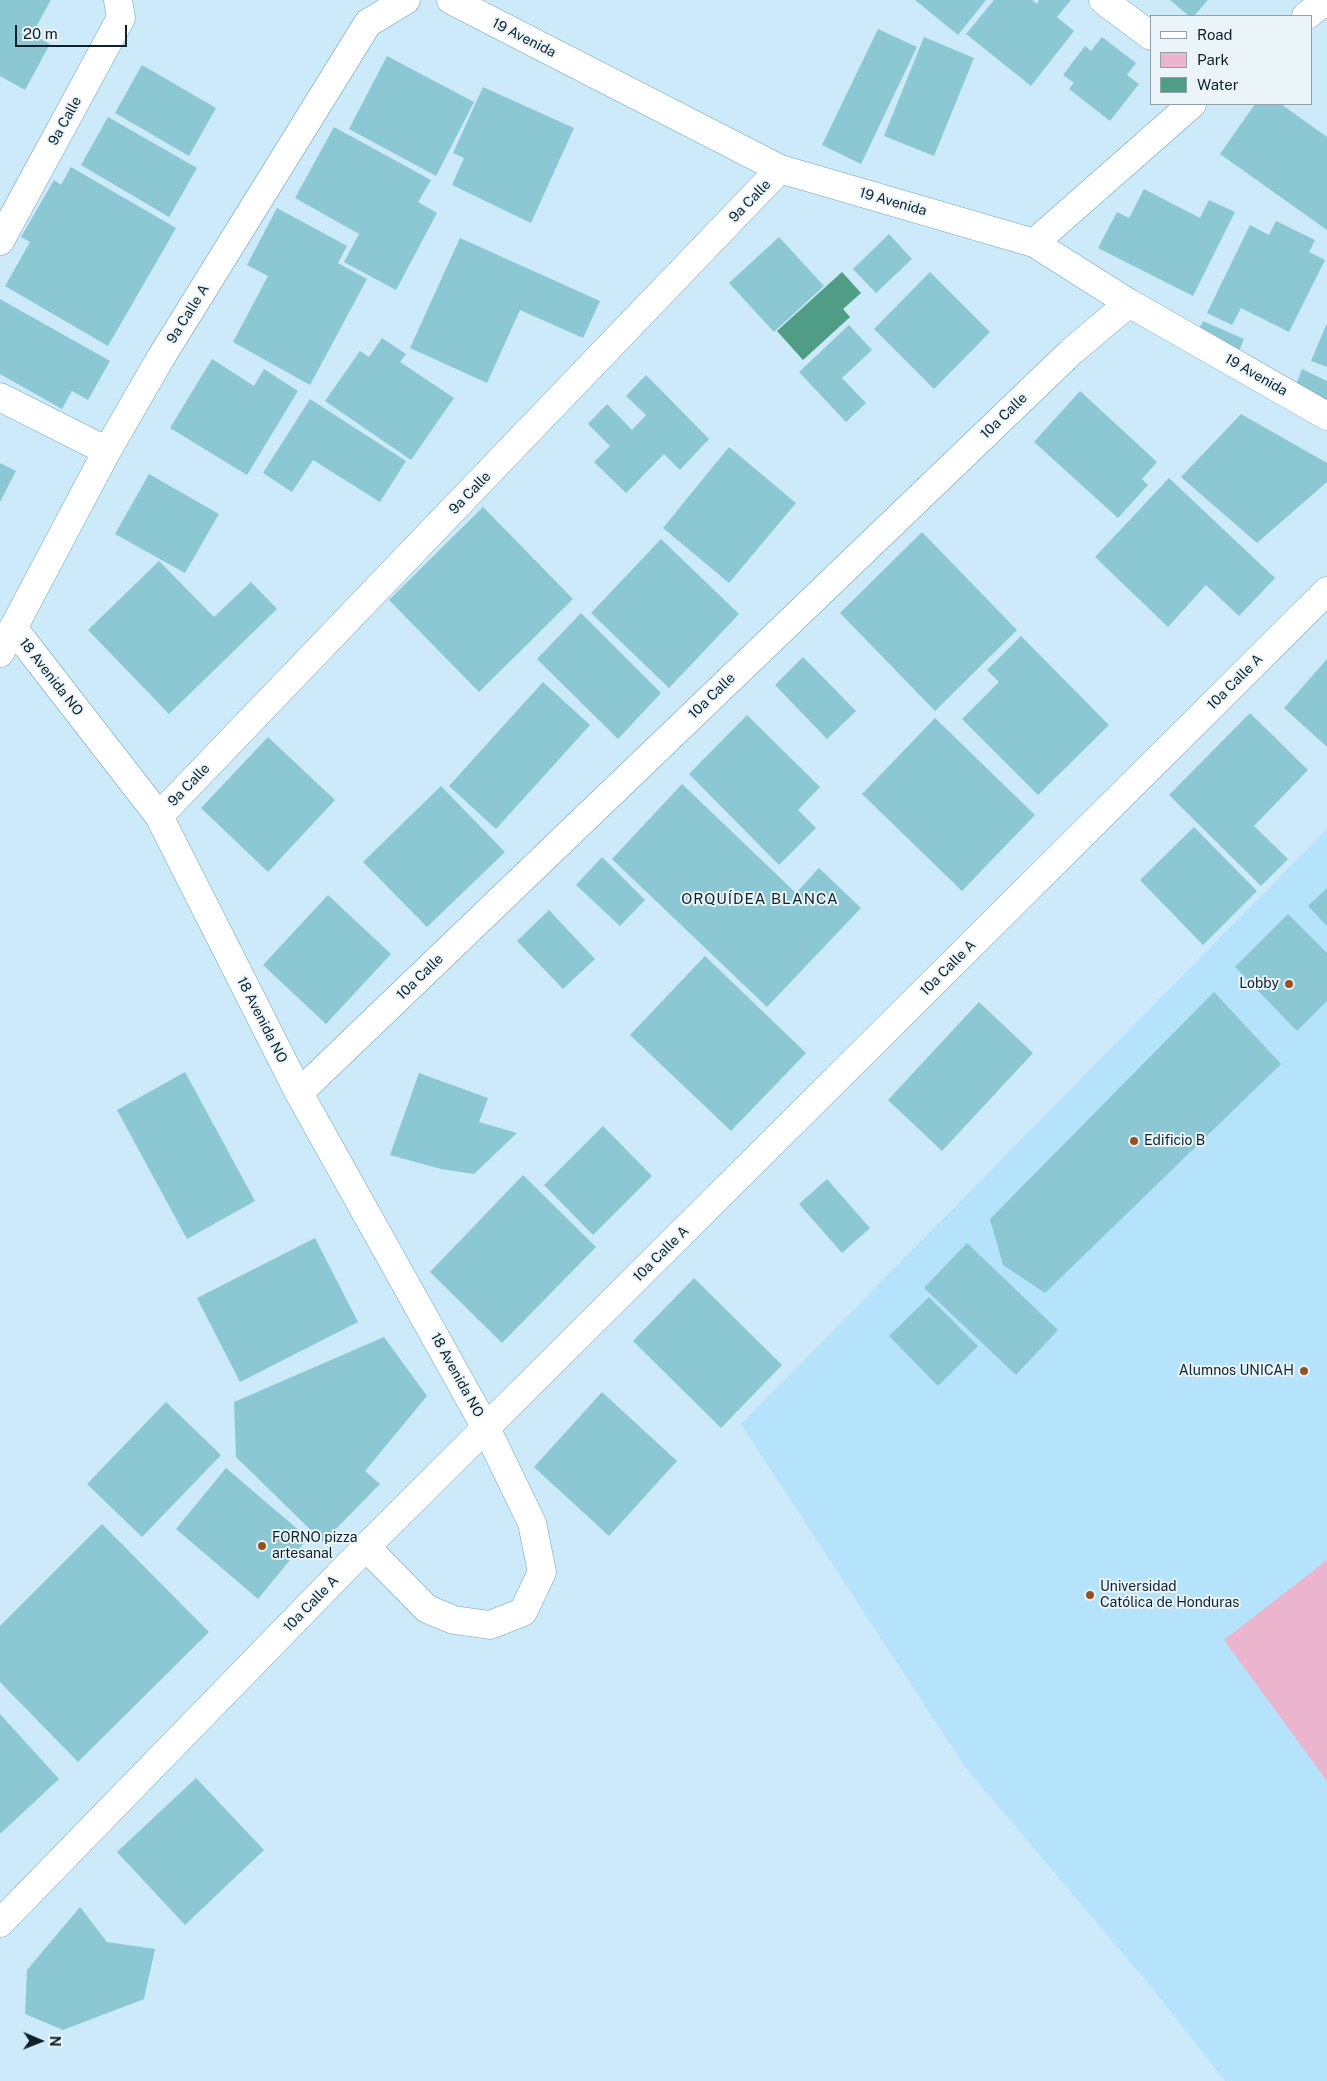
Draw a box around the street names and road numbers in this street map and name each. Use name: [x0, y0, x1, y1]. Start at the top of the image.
street label: 19 Avenida: [489, 15, 559, 61]
street label: 9a Calle: [45, 94, 85, 148]
street label: 9a Calle: [726, 176, 774, 226]
street label: 19 Avenida: [857, 184, 929, 220]
street label: 9a Calle A: [163, 281, 213, 347]
street label: 19 Avenida: [1222, 350, 1290, 400]
street label: 10a Calle: [977, 390, 1031, 442]
street label: 9a Calle: [446, 468, 494, 518]
street label: 18 Avenida NO: [15, 635, 87, 719]
street label: 10a Calle A: [1204, 651, 1266, 713]
street label: 10a Calle: [685, 670, 739, 722]
street label: 9a Calle: [165, 760, 213, 810]
street label: 10a Calle A: [917, 937, 979, 999]
street label: 10a Calle: [393, 951, 447, 1003]
street label: 18 Avenida NO: [233, 974, 291, 1066]
street label: 10a Calle A: [630, 1223, 692, 1285]
street label: 18 Avenida NO: [427, 1330, 487, 1420]
street label: 10a Calle A: [280, 1572, 342, 1636]

